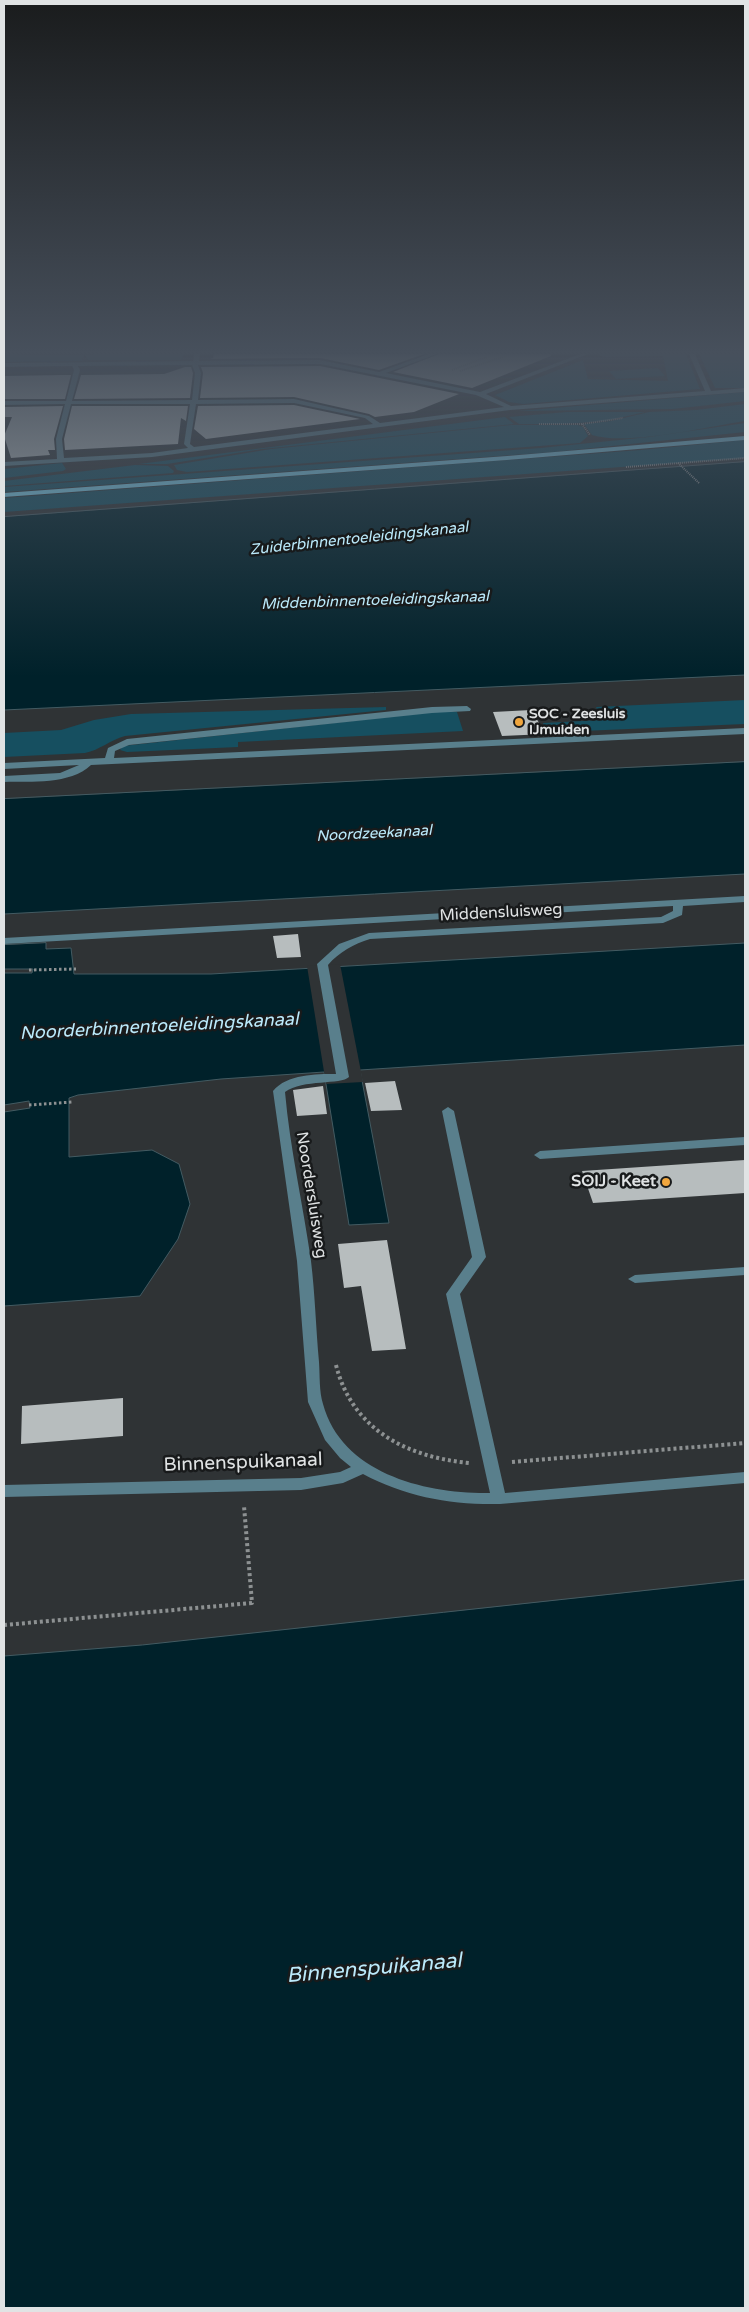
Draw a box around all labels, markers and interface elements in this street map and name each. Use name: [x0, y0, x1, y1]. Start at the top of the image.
water label: Zuiderbinnentoeleidingskanaal: [249, 519, 469, 559]
water label: Middenbinnentoeleidingskanaal: [261, 588, 489, 614]
place label: SOC - Zeesluis IJmuiden: [529, 706, 625, 739]
marker: SOC - Zeesluis IJmuiden: [513, 716, 525, 728]
water label: Noordzeekanaal: [316, 822, 432, 846]
street label: Middensluisweg: [439, 900, 563, 926]
water label: Noorderbinnentoeleidingskanaal: [19, 1009, 299, 1045]
street label: Noordersluisweg: [292, 1130, 330, 1260]
place label: SOIJ - Keet: [571, 1172, 656, 1192]
marker: SOIJ - Keet: [660, 1176, 672, 1188]
street label: Binnenspuikanaal: [163, 1449, 323, 1477]
water label: Binnenspuikanaal: [285, 1949, 463, 1989]

